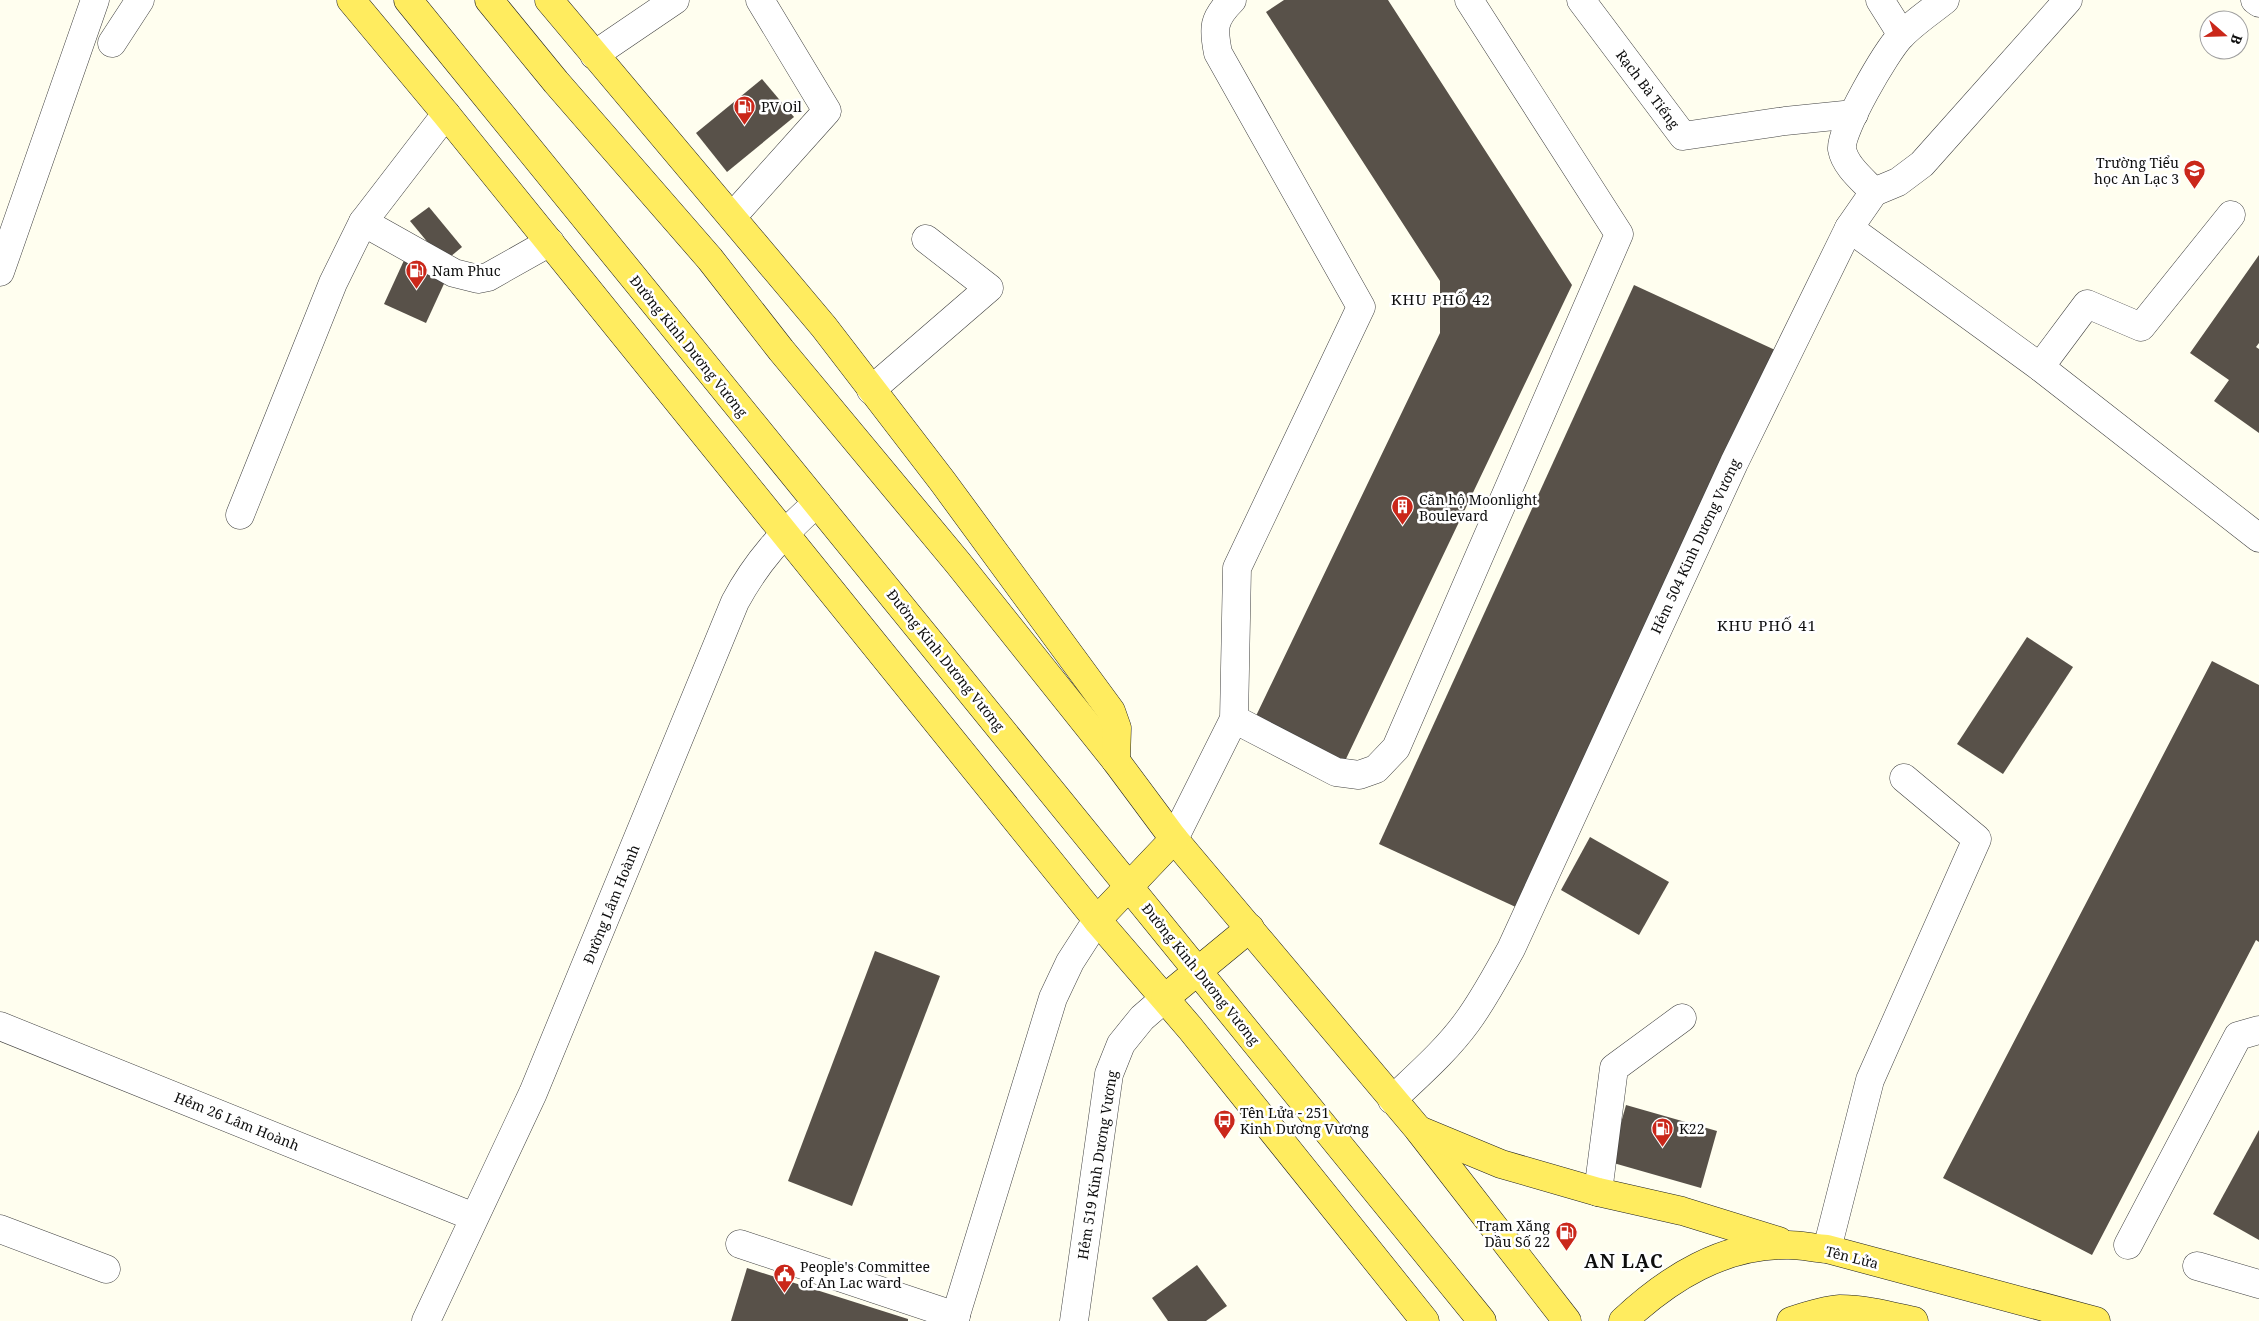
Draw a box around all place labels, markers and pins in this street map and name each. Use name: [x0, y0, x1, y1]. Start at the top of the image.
fuel station icon: PV Oil: [733, 94, 757, 125]
place label: PV Oil: [761, 97, 802, 116]
place label: Trường Tiểu học An Lạc 3: [2094, 153, 2179, 188]
school or university icon: Trường Tiểu học An Lạc 3: [2183, 158, 2207, 189]
fuel station icon: Nam Phuc: [404, 258, 428, 289]
place label: Nam Phuc: [432, 261, 501, 280]
place label: Căn hộ Moonlight Boulevard: [1419, 490, 1537, 525]
building icon: Căn hộ Moonlight Boulevard: [1391, 495, 1415, 526]
place label: Tên Lửa - 251 Kinh Dương Vương: [1240, 1103, 1369, 1138]
bus stop icon: Tên Lửa - 251 Kinh Dương Vương: [1212, 1108, 1236, 1139]
fuel station icon: K22: [1651, 1116, 1675, 1147]
place label: K22: [1679, 1119, 1704, 1138]
place label: Trạm Xăng Dầu Số 22: [1477, 1216, 1550, 1251]
fuel station icon: Trạm Xăng Dầu Số 22: [1554, 1221, 1578, 1252]
place label: People's Committee of An Lac ward: [800, 1257, 930, 1292]
public building icon: People's Committee of An Lac ward: [772, 1262, 796, 1293]

